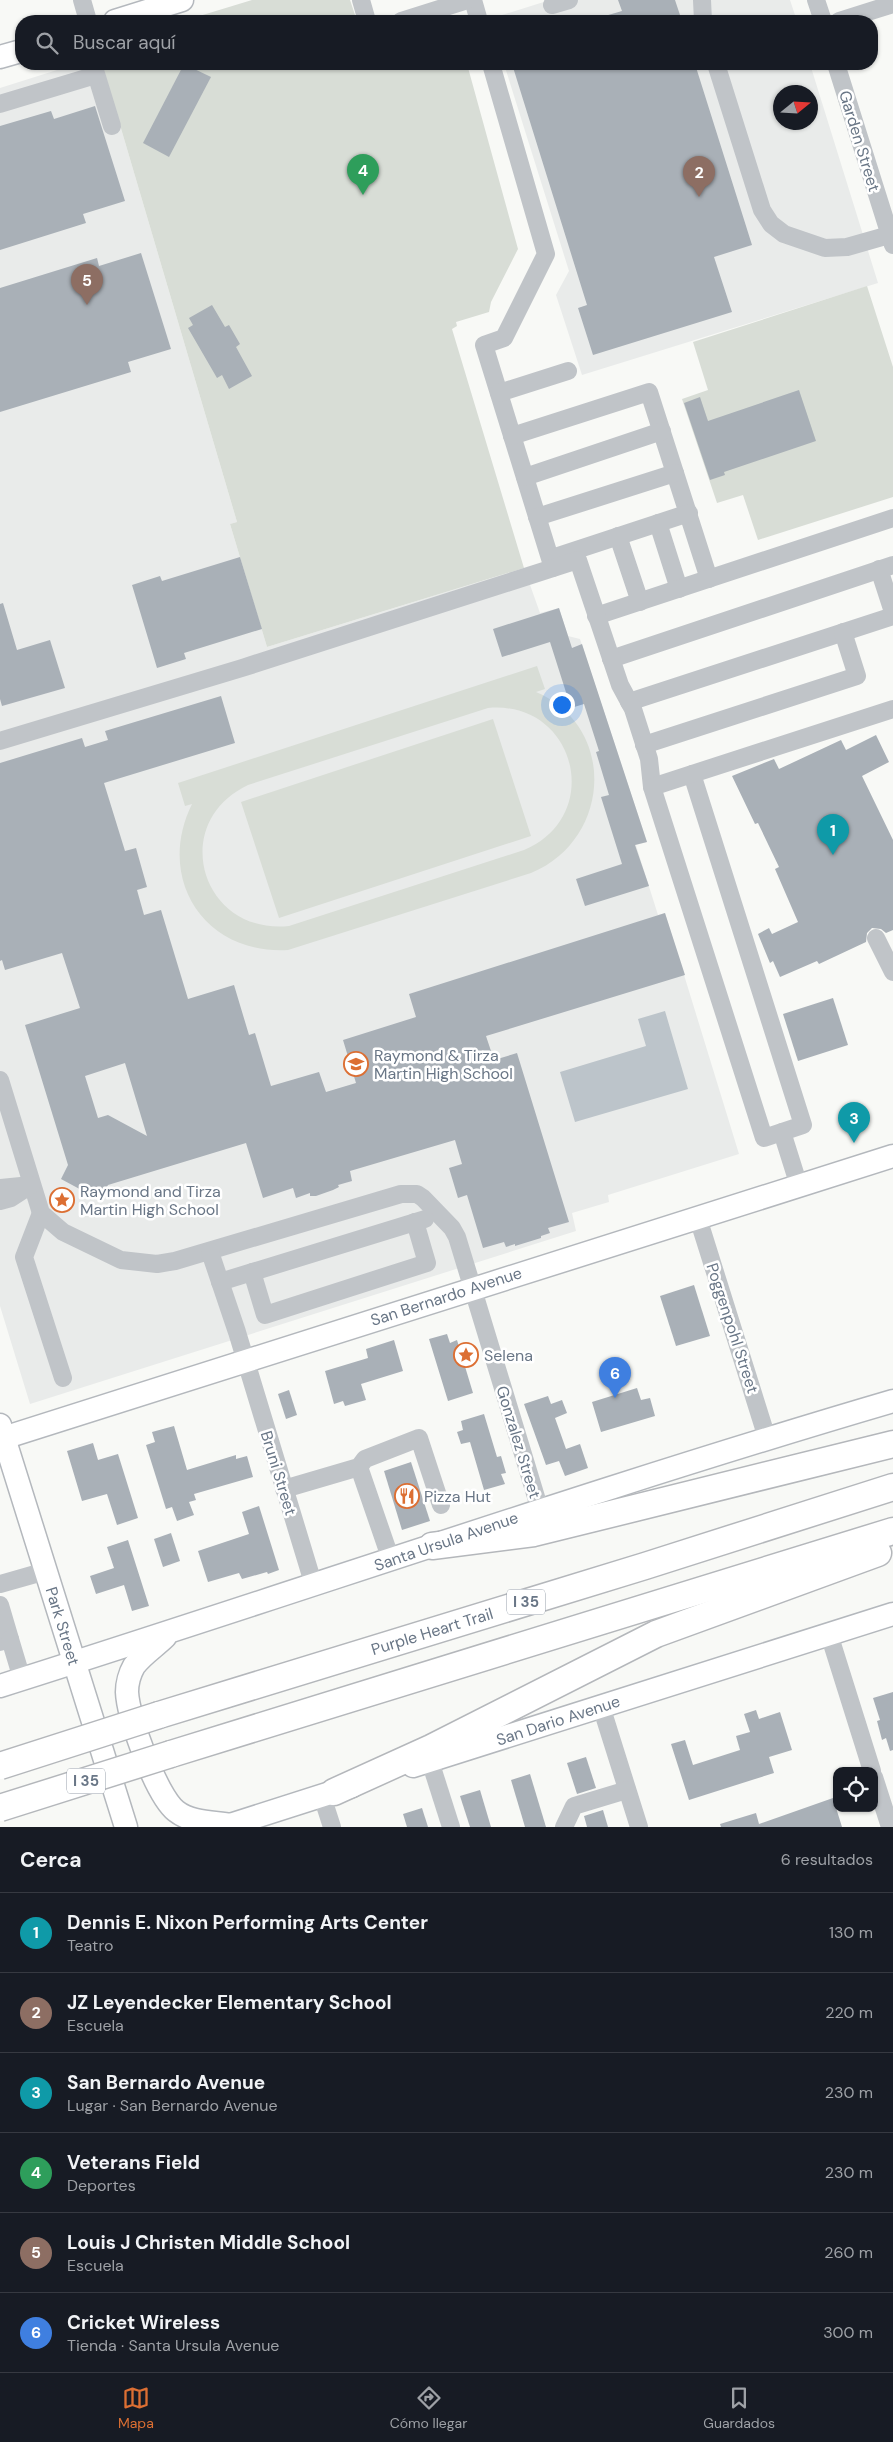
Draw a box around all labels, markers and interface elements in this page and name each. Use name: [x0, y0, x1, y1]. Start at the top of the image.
search box: [15, 15, 878, 70]
icon: search: [33, 29, 61, 57]
text: Buscar aquí: [73, 30, 176, 55]
north arrow: [773, 85, 818, 130]
street label: Garden Street: [834, 88, 885, 194]
pin: 4: [347, 154, 379, 195]
pin: 2: [683, 156, 715, 197]
pin: 5: [71, 264, 103, 305]
your location: [549, 692, 575, 718]
pin: 1: [817, 814, 849, 855]
place label: Raymond & Tirza Martin High School: [374, 1045, 513, 1084]
school or university icon: Raymond & Tirza Martin High School: [343, 1051, 369, 1077]
pin: 3: [838, 1102, 870, 1143]
place label: Raymond and Tirza Martin High School: [80, 1181, 221, 1220]
place icon: Raymond and Tirza Martin High School: [49, 1187, 75, 1213]
street label: Poggenpohl Street: [702, 1260, 763, 1396]
street label: San Bernardo Avenue: [368, 1262, 524, 1331]
place icon: Selena: [453, 1342, 479, 1368]
place label: Selena: [484, 1345, 533, 1366]
pin: 6: [599, 1357, 631, 1398]
street label: Gonzalez Street: [491, 1383, 546, 1501]
street label: Bruni Street: [256, 1428, 301, 1518]
restaurant icon: Pizza Hut: [394, 1483, 420, 1509]
place label: Pizza Hut: [424, 1486, 491, 1507]
street label: Santa Ursula Avenue: [371, 1507, 521, 1576]
street label: Park Street: [41, 1584, 84, 1668]
road number: I 35: [507, 1590, 545, 1614]
street label: Purple Heart Trail: [369, 1603, 496, 1660]
street label: San Dario Avenue: [494, 1691, 623, 1750]
map controls: [833, 1767, 878, 1812]
button: locate: [833, 1767, 878, 1812]
road number: I 35: [67, 1768, 105, 1794]
text: Cerca: [20, 1846, 82, 1874]
text: 6 resultados: [781, 1849, 873, 1870]
text: Dennis E. Nixon Performing Arts Center: [67, 1910, 428, 1935]
text: 1: [33, 1922, 39, 1943]
text: 130 m: [829, 1922, 873, 1943]
text: Teatro: [67, 1935, 113, 1956]
text: JZ Leyendecker Elementary School: [67, 1990, 392, 2015]
text: 2: [31, 2002, 41, 2023]
text: 220 m: [825, 2002, 873, 2023]
text: Escuela: [67, 2015, 124, 2036]
text: San Bernardo Avenue: [67, 2070, 265, 2095]
text: 3: [31, 2082, 41, 2103]
text: 230 m: [825, 2082, 873, 2103]
text: Lugar · San Bernardo Avenue: [67, 2095, 278, 2116]
text: Veterans Field: [67, 2150, 200, 2175]
text: 4: [31, 2162, 41, 2183]
text: 230 m: [825, 2162, 873, 2183]
text: Deportes: [67, 2175, 136, 2196]
text: Louis J Christen Middle School: [67, 2230, 350, 2255]
text: 5: [31, 2242, 41, 2263]
text: 260 m: [824, 2242, 873, 2263]
text: Escuela: [67, 2255, 124, 2276]
text: Cricket Wireless: [67, 2310, 220, 2335]
text: 6: [31, 2322, 41, 2343]
text: 300 m: [823, 2322, 873, 2343]
text: Tienda · Santa Ursula Avenue: [67, 2335, 279, 2356]
tab: Mapa: [118, 2384, 154, 2432]
tab: Cómo llegar: [390, 2384, 467, 2432]
tab: Guardados: [703, 2384, 775, 2432]

